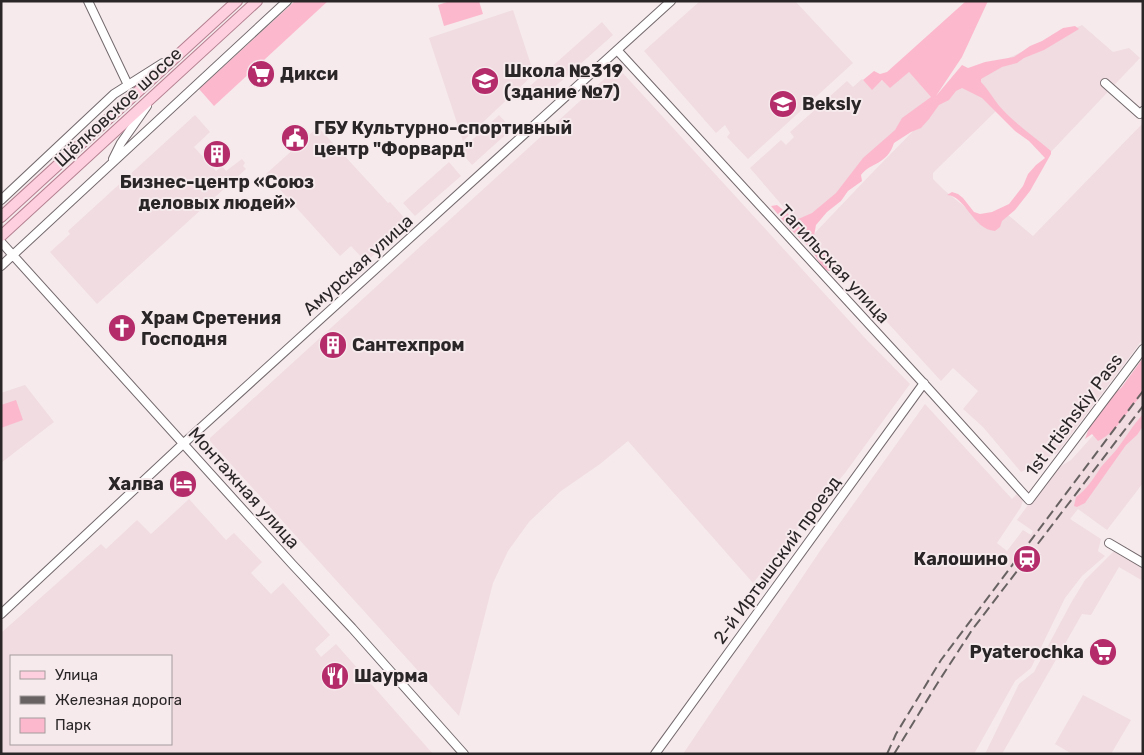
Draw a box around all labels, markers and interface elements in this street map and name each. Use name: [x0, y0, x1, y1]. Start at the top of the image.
street label: Щёлковское шоссе: [50, 42, 186, 172]
supermarket icon: Дикси: [246, 59, 276, 89]
place label: Школа №319 (здание №7): [504, 60, 623, 103]
place label: Дикси: [280, 63, 338, 85]
school or university icon: Школа №319 (здание №7): [470, 66, 500, 96]
school or university icon: Beksly: [768, 89, 798, 119]
place label: Beksly: [802, 93, 862, 115]
place label: ГБУ Культурно-спортивный центр "Форвард": [314, 117, 572, 160]
public building icon: ГБУ Культурно-спортивный центр "Форвард": [280, 123, 310, 153]
building icon: Бизнес-центр «Союз деловых людей»: [202, 139, 232, 169]
place label: Бизнес-центр «Союз деловых людей»: [120, 171, 314, 214]
street label: Тагильская улица: [773, 200, 895, 328]
street label: Амурская улица: [298, 210, 418, 320]
place label: Храм Сретения Господня: [141, 307, 281, 350]
church icon: Храм Сретения Господня: [107, 313, 137, 343]
building icon: Сантехпром: [318, 330, 348, 360]
place label: Сантехпром: [352, 334, 465, 356]
street label: 1st Irtishskiy Pass: [1021, 349, 1127, 481]
street label: Монтажная улица: [184, 423, 304, 553]
hotel icon: Халва: [168, 469, 198, 499]
street label: 2-й Иртышский проезд: [709, 472, 845, 648]
place label: Халва: [108, 473, 164, 495]
station icon: Калошино: [1012, 544, 1042, 574]
place label: Калошино: [914, 548, 1008, 570]
supermarket icon: Pyaterochka: [1088, 637, 1118, 667]
place label: Pyaterochka: [969, 641, 1084, 663]
legend: [10, 655, 172, 745]
restaurant icon: Шаурма: [320, 661, 350, 691]
place label: Шаурма: [354, 665, 428, 687]
text: Улица: [55, 666, 98, 684]
text: Железная дорога: [55, 691, 182, 709]
text: Парк: [55, 716, 91, 734]

